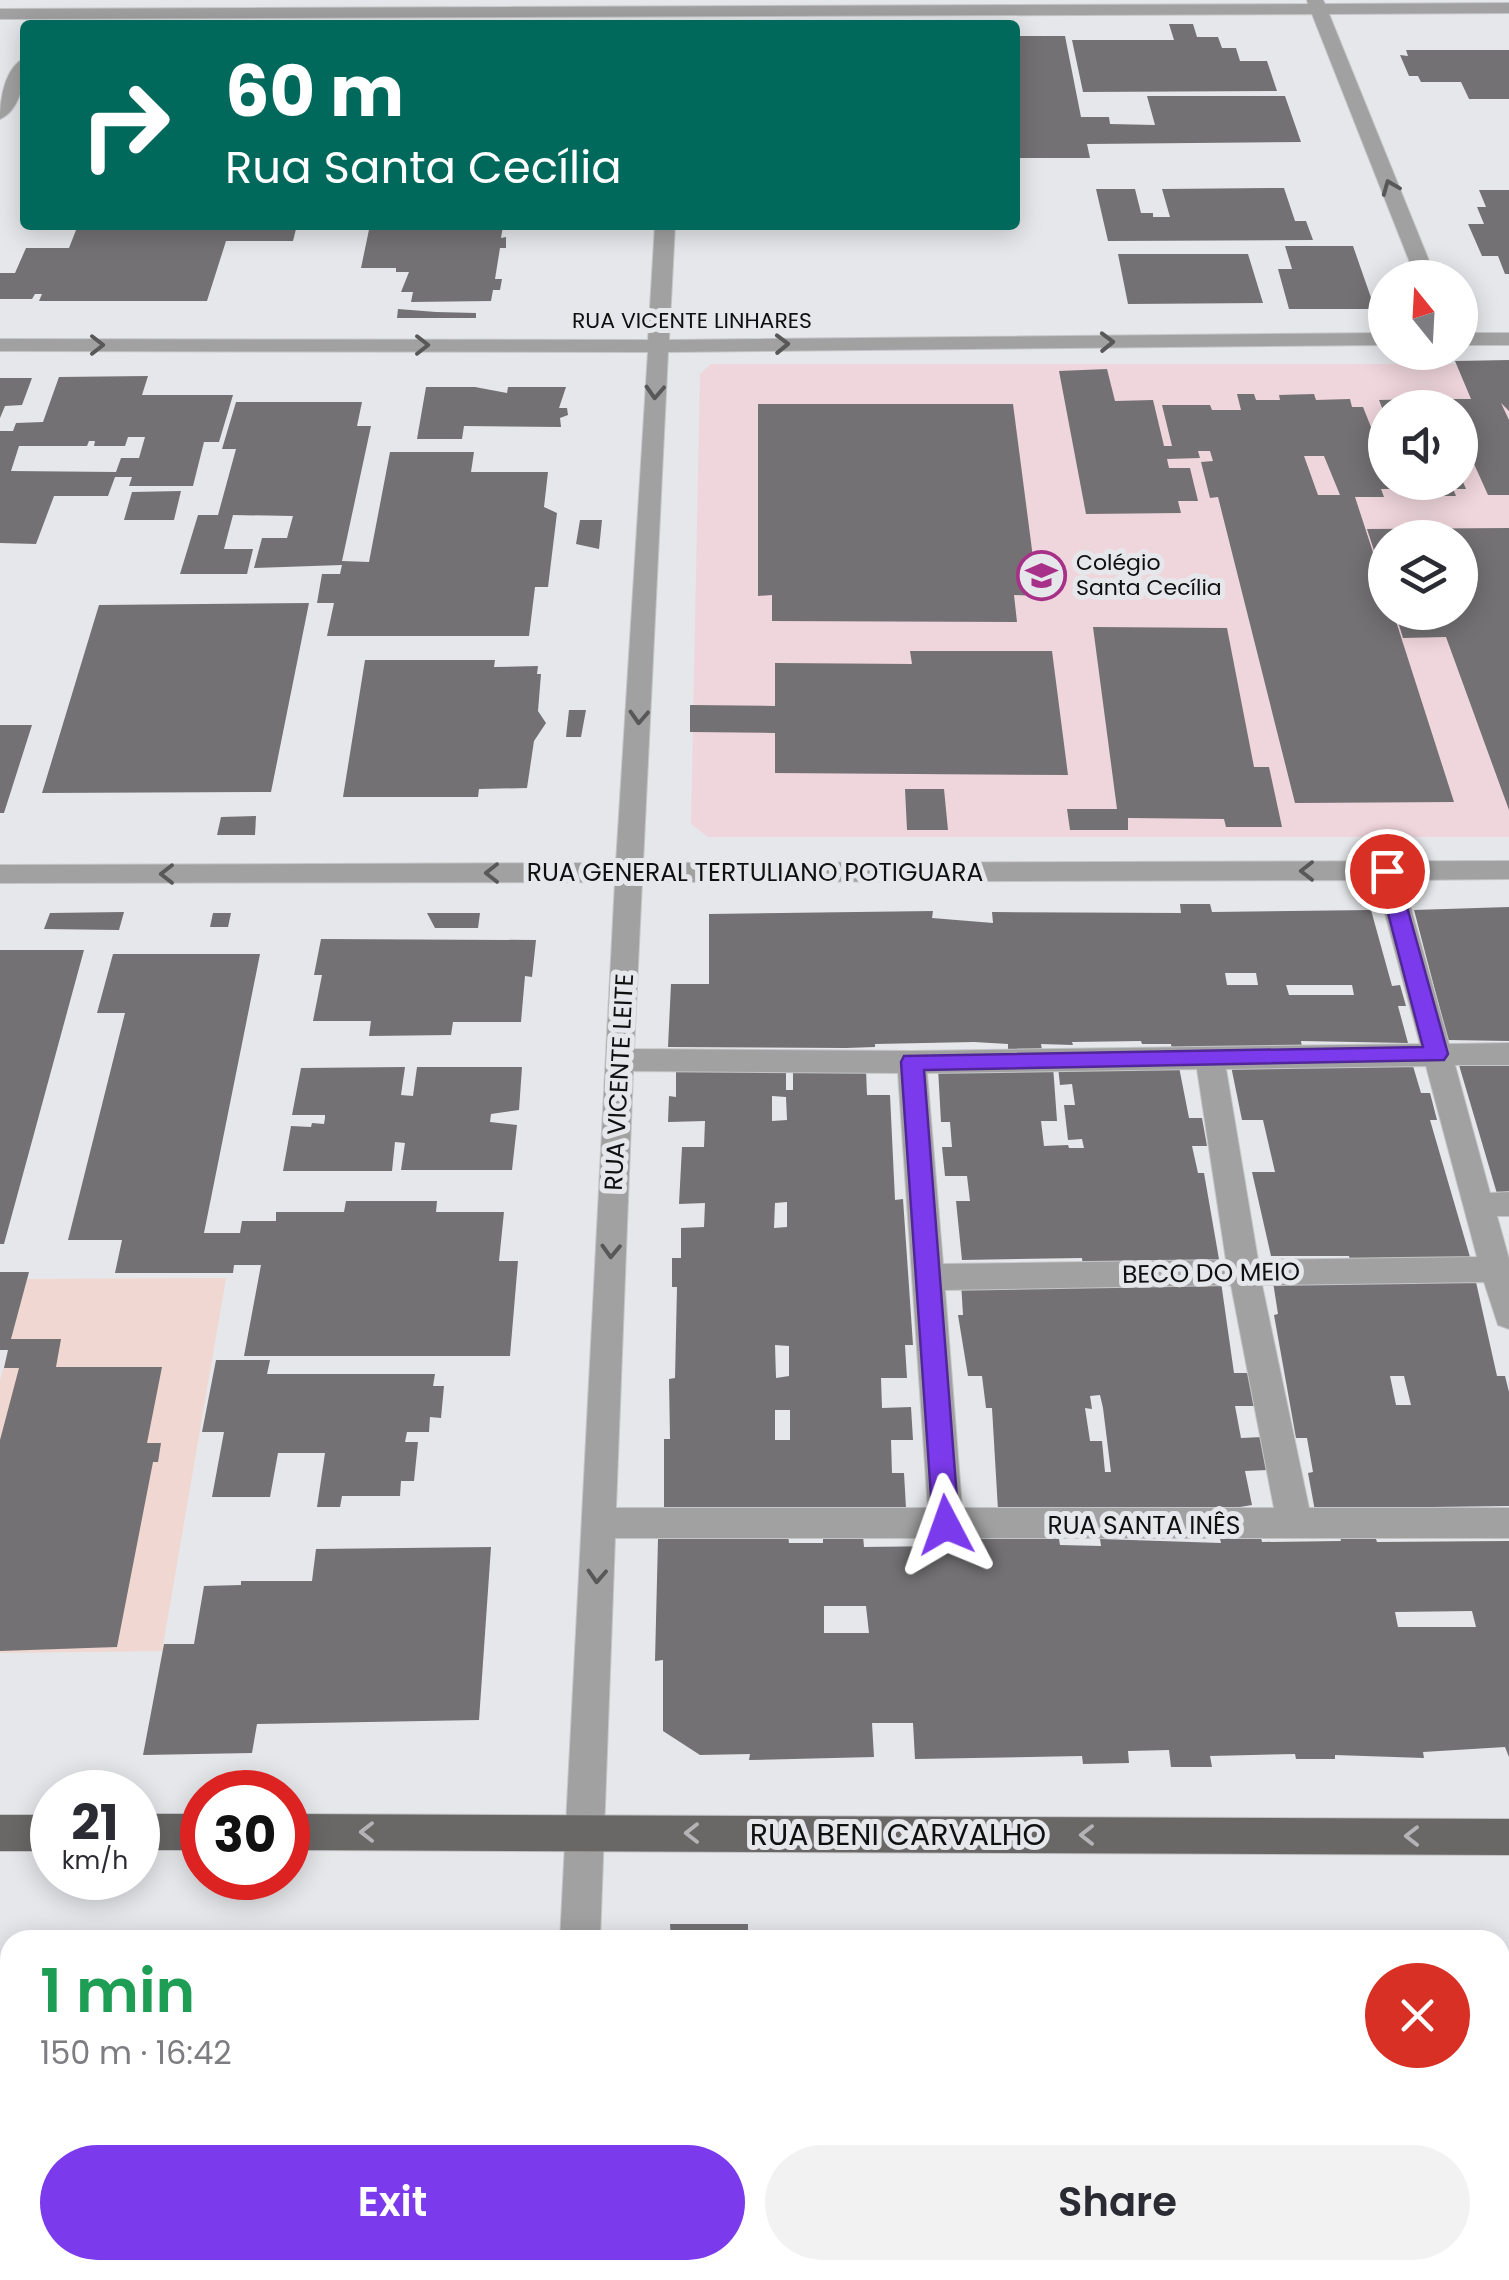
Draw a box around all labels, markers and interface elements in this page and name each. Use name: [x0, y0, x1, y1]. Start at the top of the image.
text: 60 m: [225, 42, 404, 141]
icon: right: [60, 60, 190, 190]
text: Rua Santa Cecília: [225, 136, 622, 199]
one-way arrow: [1381, 179, 1401, 197]
north arrow: [1368, 260, 1478, 370]
map controls: [1368, 260, 1478, 630]
street label: RUA VICENTE LINHARES: [572, 305, 812, 336]
one-way arrow: [1100, 331, 1116, 352]
one-way arrow: [90, 334, 106, 356]
one-way arrow: [416, 334, 431, 356]
one-way arrow: [775, 334, 791, 355]
one-way arrow: [645, 385, 666, 401]
button: sound: [1368, 390, 1478, 500]
button: layers: [1368, 520, 1478, 630]
place label: Colégio Santa Cecília: [1076, 547, 1222, 603]
school or university icon: Colégio Santa Cecília: [1015, 549, 1067, 601]
one-way arrow: [629, 709, 650, 725]
pin: [1345, 829, 1430, 914]
icon: arrive: [1360, 844, 1415, 899]
street label: RUA GENERAL TERTULIANO POTIGUARA: [527, 855, 983, 890]
one-way arrow: [1298, 860, 1314, 882]
one-way arrow: [483, 862, 498, 884]
one-way arrow: [158, 863, 174, 885]
street label: RUA VICENTE LEITE: [596, 972, 642, 1192]
one-way arrow: [601, 1244, 622, 1260]
street label: BECO DO MEIO: [1122, 1254, 1300, 1292]
position arrow: [894, 1473, 998, 1577]
street label: RUA SANTA INÊS: [1048, 1508, 1240, 1543]
one-way arrow: [587, 1568, 608, 1584]
speed limit sign: 30: [180, 1770, 310, 1900]
text: 21: [71, 1787, 119, 1858]
street label: RUA BENI CARVALHO: [750, 1813, 1046, 1856]
one-way arrow: [358, 1821, 374, 1843]
one-way arrow: [683, 1822, 698, 1844]
one-way arrow: [1078, 1824, 1094, 1845]
one-way arrow: [1403, 1825, 1418, 1847]
text: km/h: [62, 1843, 128, 1878]
text: 1 min: [40, 1949, 195, 2033]
button: close: [1365, 1963, 1470, 2068]
text: 150 m · 16:42: [40, 2030, 232, 2075]
button: Exit: [40, 2145, 745, 2260]
button: Share: [765, 2145, 1470, 2260]

